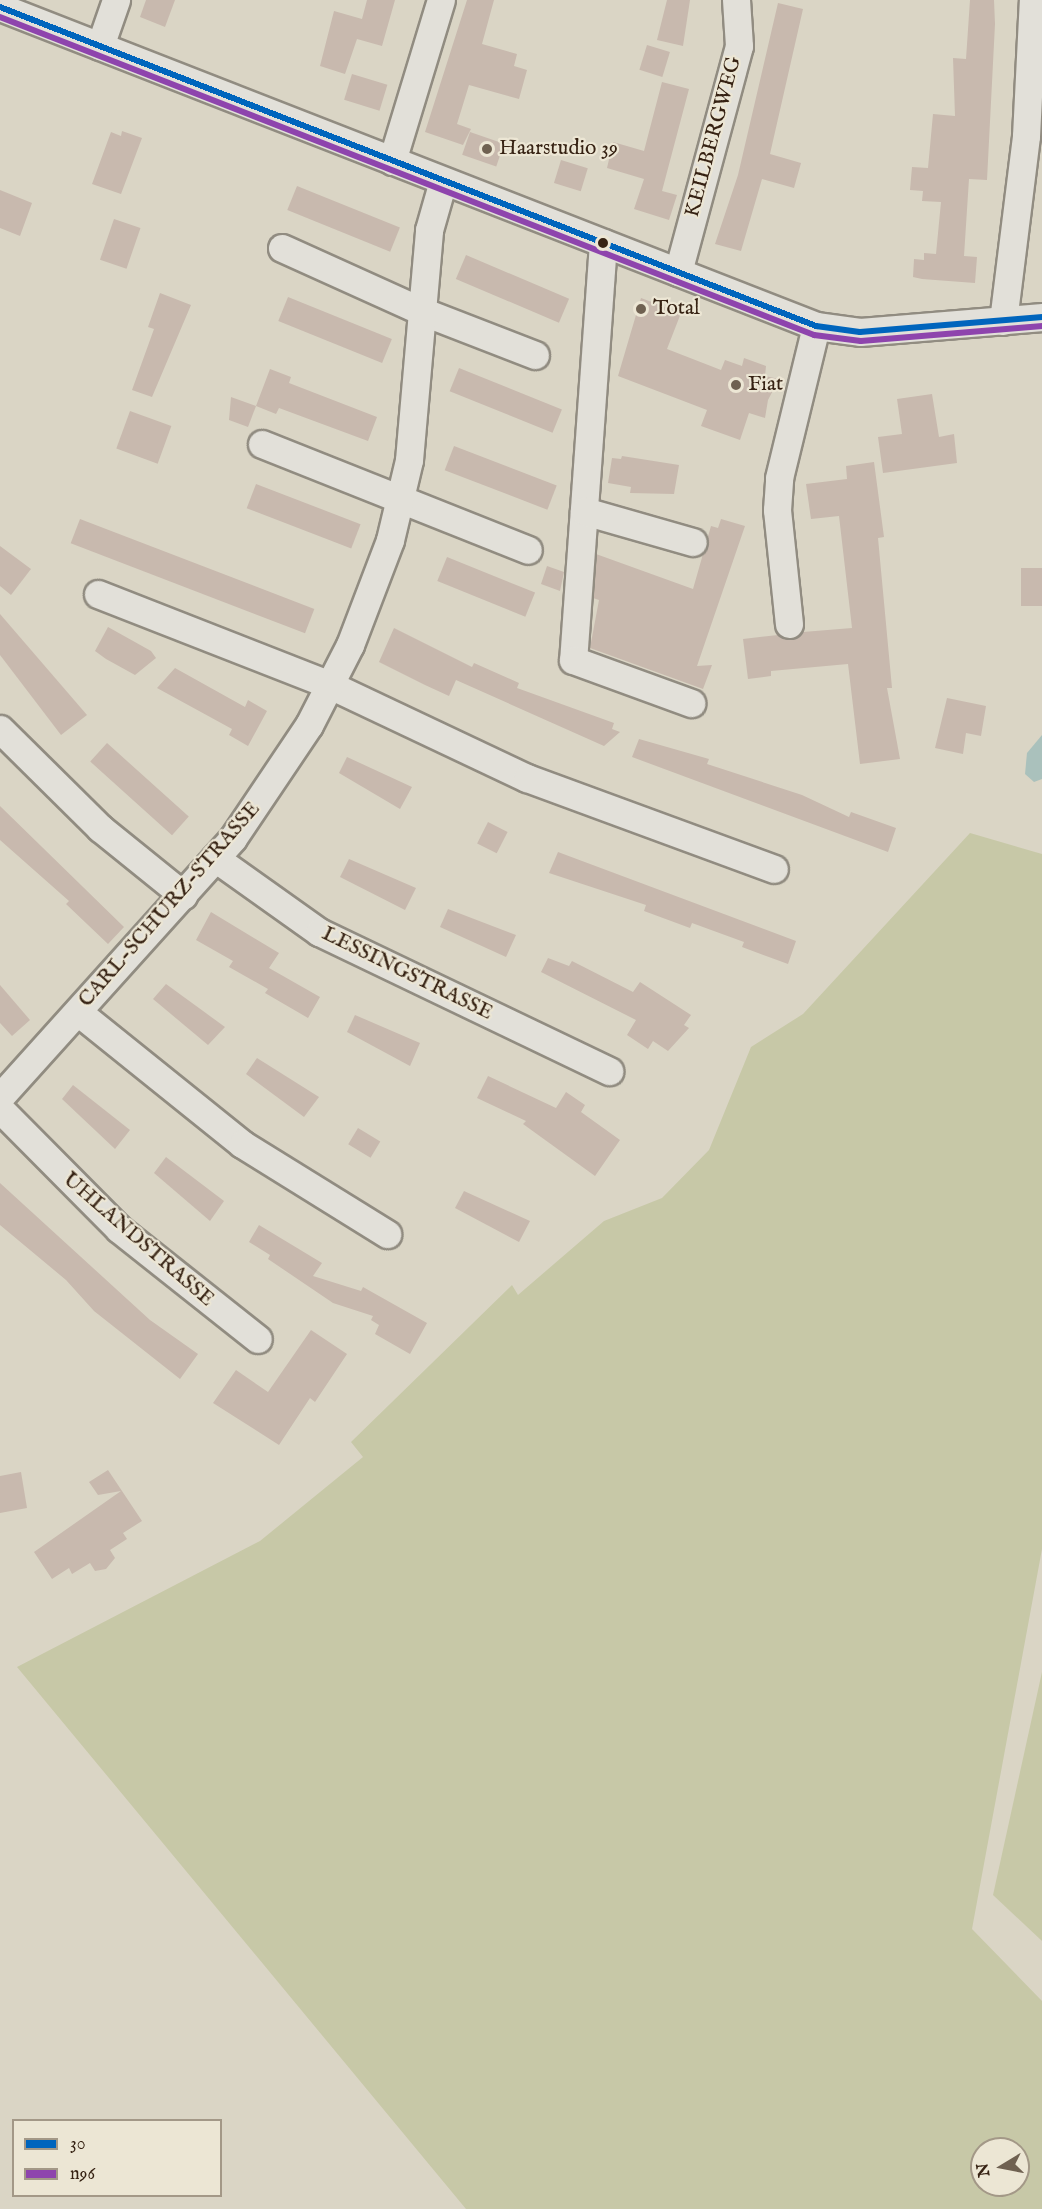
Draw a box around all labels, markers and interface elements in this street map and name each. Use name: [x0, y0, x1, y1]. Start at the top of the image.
street label: KEILBERGWEG: [680, 54, 748, 220]
place label: Haarstudio 39: [499, 136, 618, 162]
marker: Haarstudio 39: [480, 142, 494, 156]
unlabelled marker: [597, 237, 609, 249]
place label: Total: [653, 296, 700, 322]
marker: Total: [634, 302, 648, 316]
place label: Fiat: [748, 372, 783, 398]
marker: Fiat: [729, 378, 743, 392]
street label: CARL-SCHURZ-STRASSE: [74, 797, 266, 1013]
street label: LESSINGSTRASSE: [318, 922, 496, 1026]
street label: UHLANDSTRASSE: [57, 1167, 219, 1313]
legend: [12, 2119, 222, 2197]
text: 30: [70, 2133, 86, 2156]
north arrow: [970, 2137, 1030, 2197]
text: N: [973, 2161, 995, 2178]
text: n96: [70, 2163, 95, 2186]

